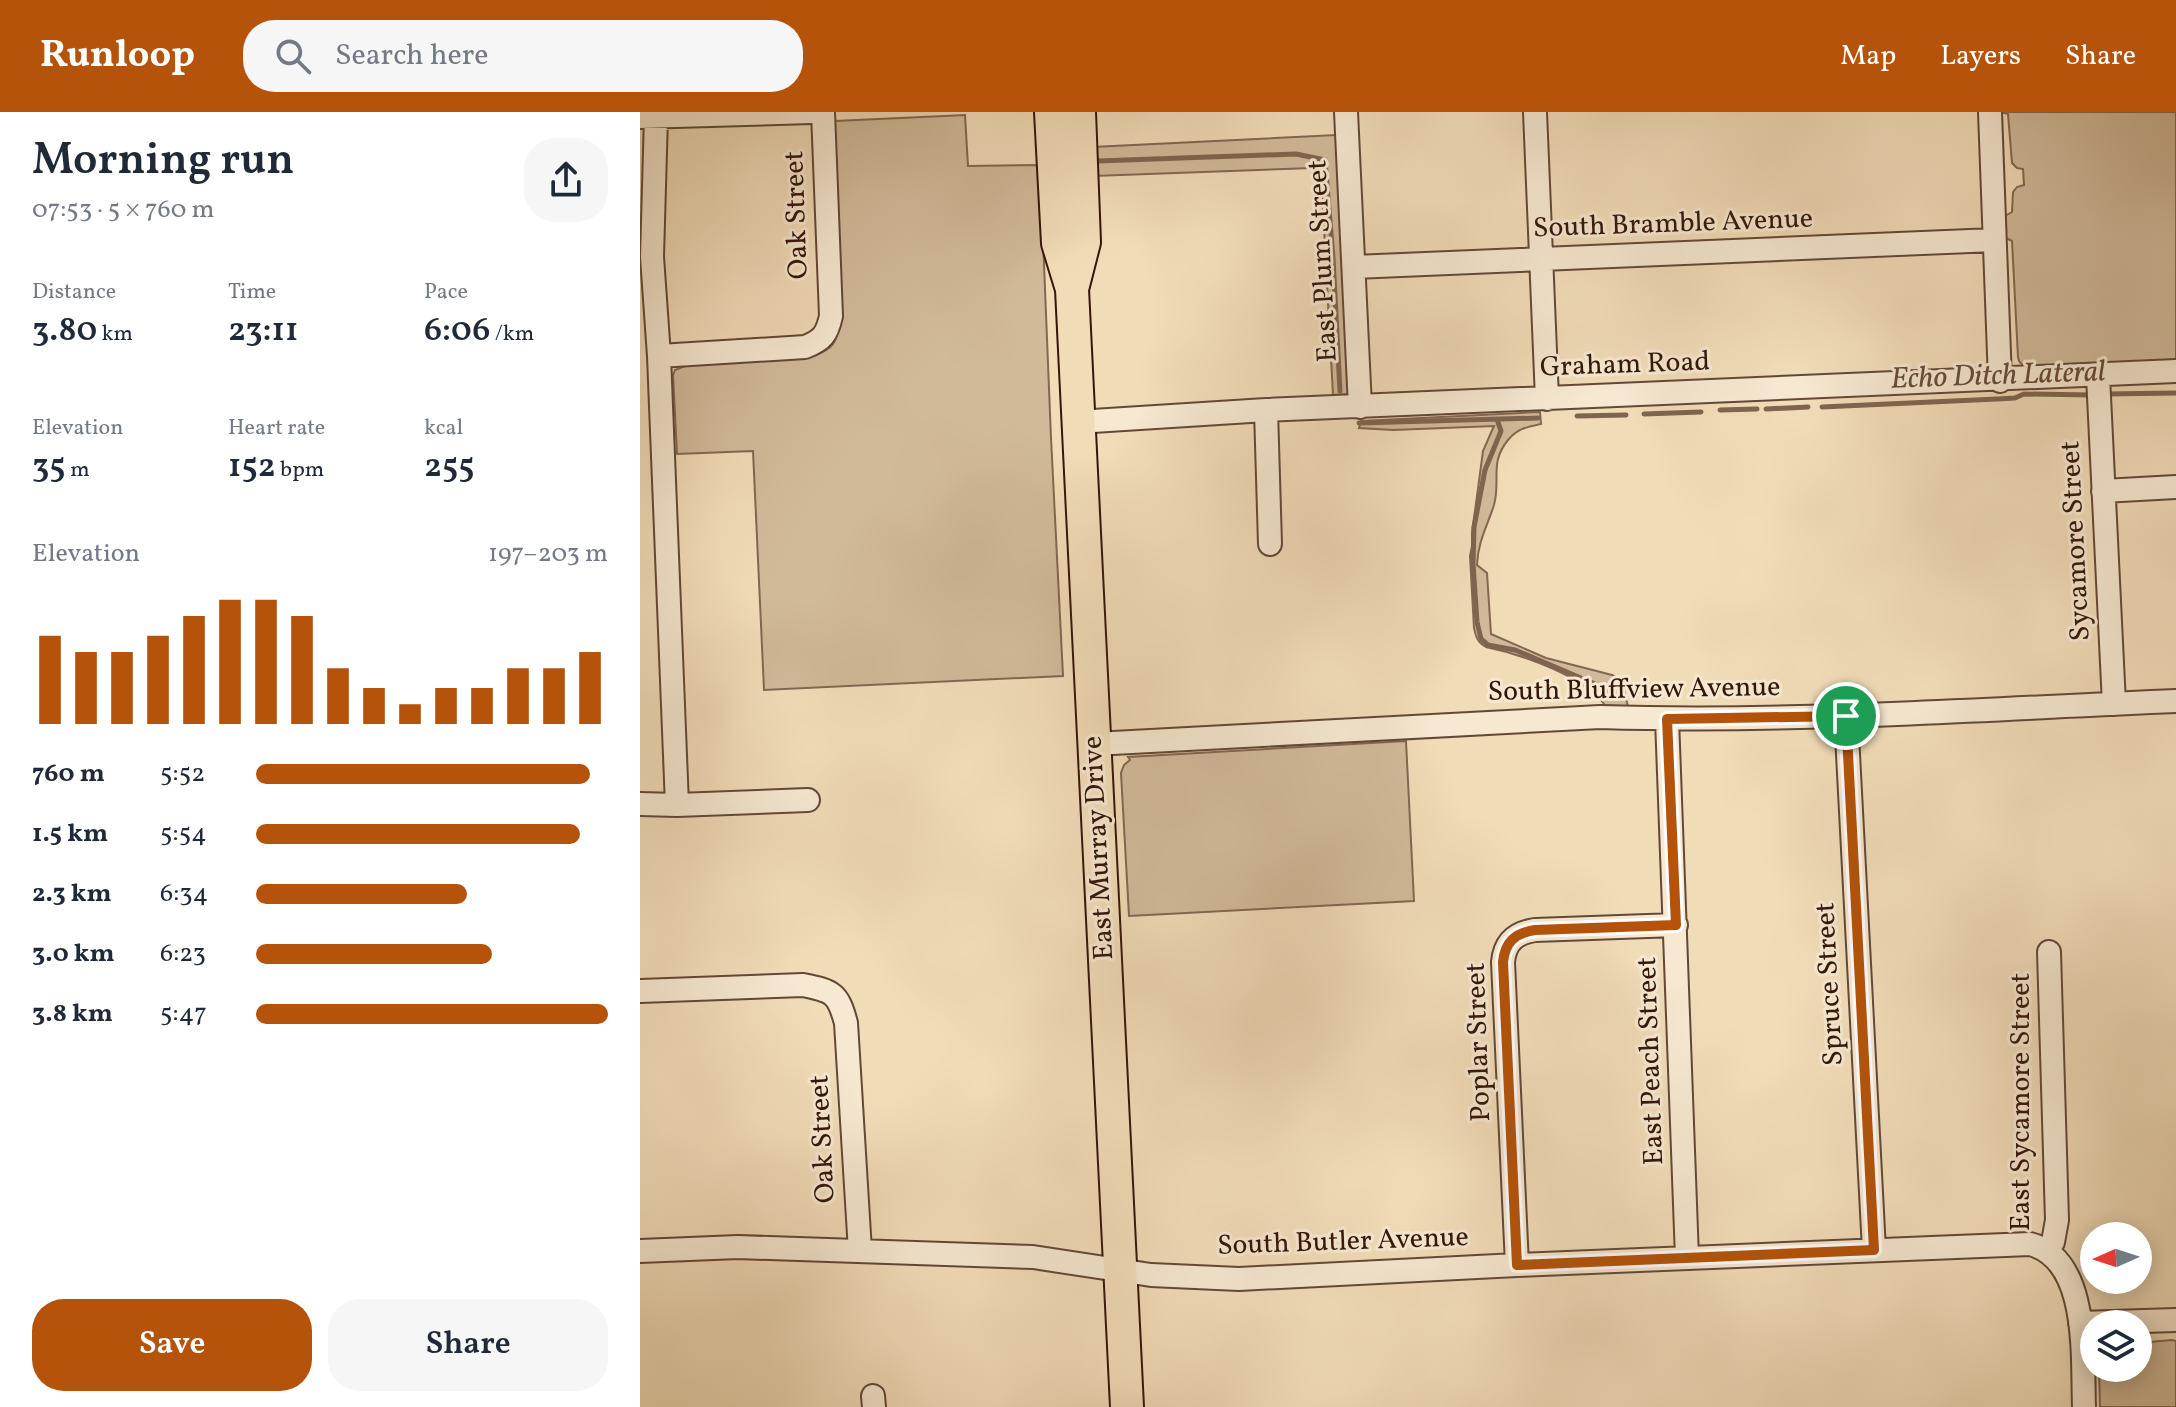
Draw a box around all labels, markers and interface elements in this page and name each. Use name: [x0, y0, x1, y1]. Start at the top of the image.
search box: [243, 20, 803, 92]
text: Runloop: [40, 30, 195, 83]
icon: search: [271, 34, 315, 78]
text: Search here: [335, 35, 489, 77]
text: Map: [1840, 37, 1896, 76]
text: Layers: [1940, 37, 2021, 76]
text: Share: [2065, 37, 2136, 76]
text: Morning run: [32, 131, 294, 192]
button: share: [524, 138, 608, 222]
street label: Oak Street: [775, 150, 819, 280]
street label: East Plum Street: [1298, 159, 1348, 363]
text: 07:53 · 5 × 760 m: [32, 192, 215, 228]
street label: South Bramble Avenue: [1532, 200, 1814, 248]
text: Distance: [32, 277, 116, 308]
text: Time: [228, 277, 276, 308]
text: Pace: [424, 277, 468, 308]
text: 3.80: [32, 308, 97, 355]
text: 23:11: [228, 308, 299, 355]
text: 6:06: [424, 308, 490, 355]
text: km: [97, 319, 133, 350]
text: /km: [490, 319, 534, 350]
street label: Graham Road: [1539, 343, 1711, 387]
water label: Echo Ditch Lateral: [1890, 351, 2107, 401]
text: Elevation: [32, 413, 123, 444]
text: Heart rate: [228, 413, 325, 444]
text: kcal: [424, 413, 463, 444]
street label: Sycamore Street: [2051, 440, 2101, 642]
text: 35: [32, 444, 66, 491]
text: 152: [228, 444, 276, 491]
text: 255: [424, 444, 475, 491]
text: m: [66, 455, 90, 486]
text: bpm: [276, 455, 324, 486]
text: Elevation: [32, 536, 140, 572]
text: 197–203 m: [488, 536, 608, 572]
street label: South Bluffview Avenue: [1487, 668, 1781, 712]
pin: [1812, 682, 1880, 750]
icon: arrive: [1824, 694, 1868, 738]
street label: East Murray Drive: [1074, 735, 1124, 961]
text: 760 m: [32, 756, 105, 792]
text: 5:52: [160, 756, 205, 792]
text: 1.5 km: [32, 816, 108, 852]
text: 5:54: [160, 816, 207, 852]
text: 2.3 km: [32, 876, 112, 912]
text: 6:34: [160, 876, 208, 912]
street label: Spruce Street: [1806, 901, 1854, 1067]
text: 3.0 km: [32, 936, 115, 972]
text: 6:23: [160, 936, 206, 972]
street label: East Peach Street: [1628, 956, 1674, 1166]
street label: Poplar Street: [1457, 962, 1501, 1122]
street label: East Sycamore Street: [2002, 973, 2041, 1231]
text: 3.8 km: [32, 996, 113, 1032]
text: 5:47: [160, 996, 207, 1032]
street label: Oak Street: [800, 1074, 846, 1204]
street label: South Butler Avenue: [1216, 1218, 1470, 1266]
north arrow: [2080, 1222, 2152, 1294]
map controls: [2080, 1222, 2152, 1382]
button: Save: [32, 1299, 312, 1391]
button: Share: [328, 1299, 608, 1391]
button: layers: [2080, 1310, 2152, 1382]

